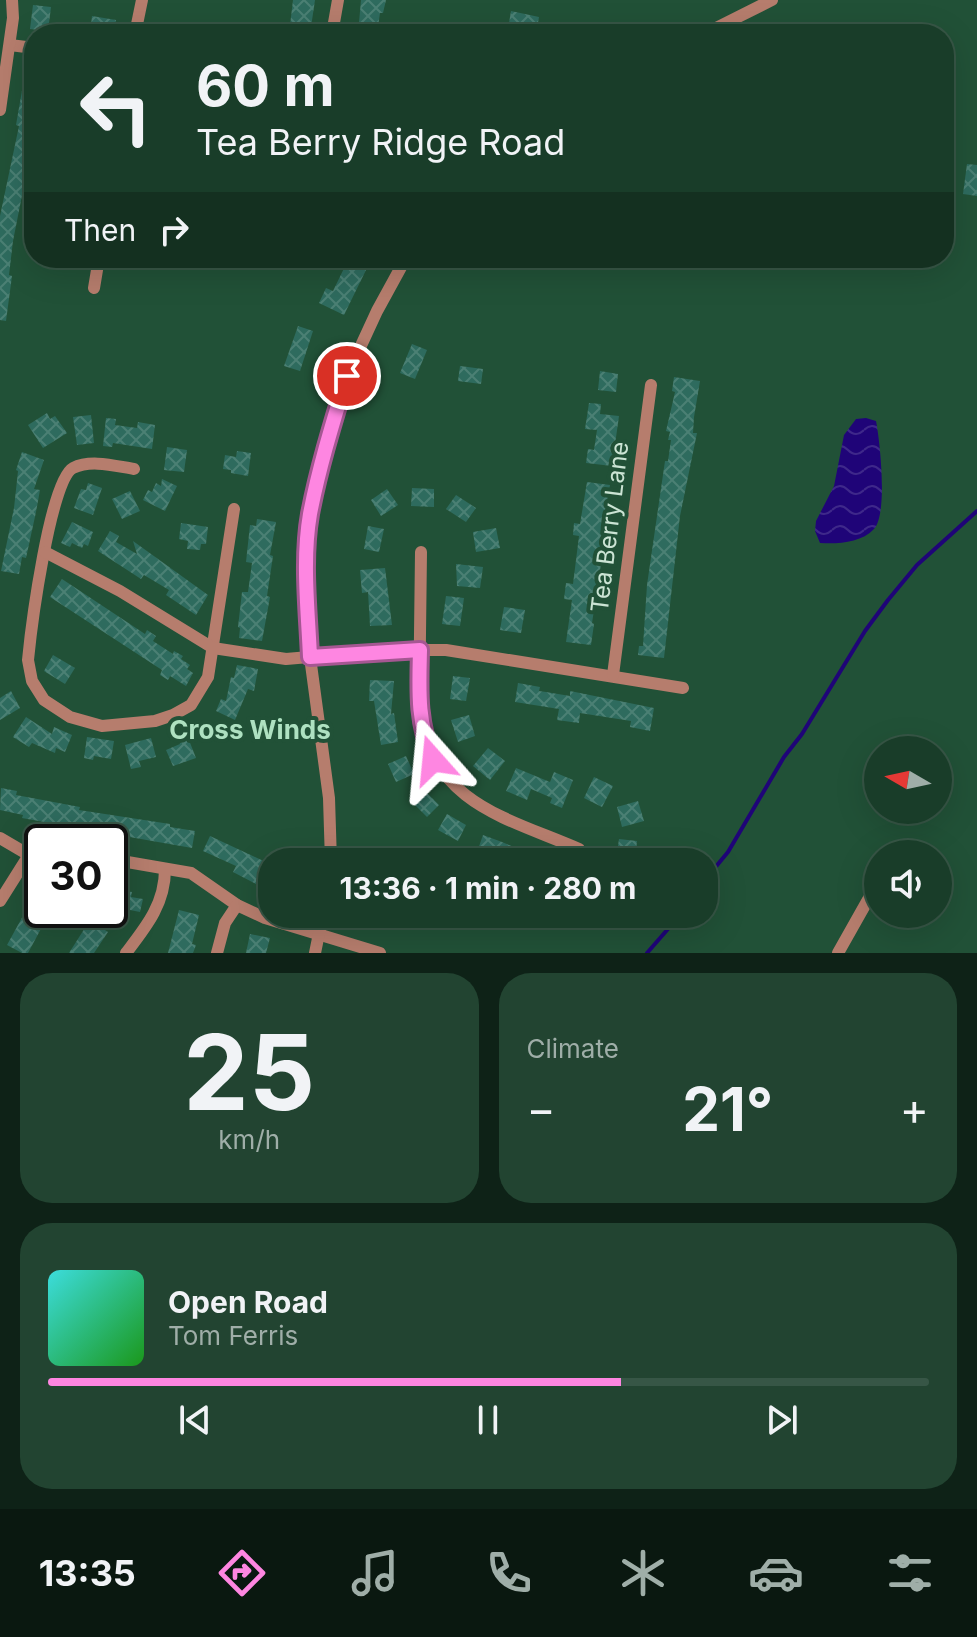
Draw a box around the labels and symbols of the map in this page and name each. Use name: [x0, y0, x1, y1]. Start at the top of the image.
pin: [313, 342, 381, 410]
street label: Tea Berry Lane: [585, 440, 634, 614]
district label: Cross Winds: [169, 714, 331, 745]
position arrow: [391, 718, 475, 802]
north arrow: [864, 736, 952, 824]
speed limit sign: 30: [24, 824, 128, 928]

